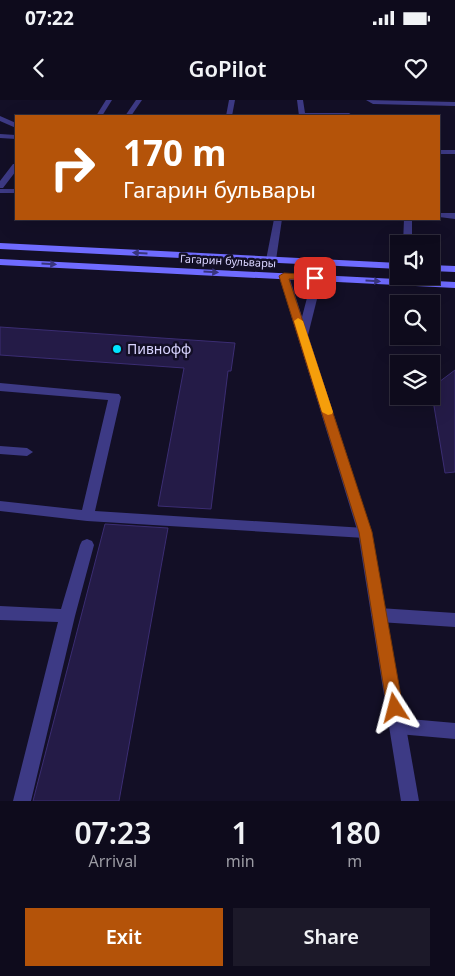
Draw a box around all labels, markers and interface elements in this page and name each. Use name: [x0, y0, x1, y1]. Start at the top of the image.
text: 07:22: [25, 5, 74, 31]
text: GoPilot: [188, 53, 267, 83]
icon: back: [25, 54, 53, 82]
icon: heart: [402, 54, 430, 82]
text: 170 m: [123, 129, 226, 176]
icon: right: [40, 135, 105, 200]
text: Гагарин бульвары: [123, 174, 316, 204]
map controls: [390, 235, 440, 405]
button: sound: [390, 235, 440, 285]
one-way arrow: [132, 249, 148, 257]
street label: Гагарин бульвары: [179, 250, 277, 271]
pin: [294, 257, 336, 299]
one-way arrow: [41, 261, 57, 269]
icon: arrive: [301, 264, 329, 292]
one-way arrow: [203, 269, 219, 277]
one-way arrow: [366, 277, 382, 285]
button: search: [390, 295, 440, 345]
place label: Пивнофф: [127, 339, 191, 358]
marker: Пивнофф: [111, 343, 123, 355]
button: layers: [390, 355, 440, 405]
position arrow: [368, 681, 420, 733]
text: 07:23: [74, 812, 151, 853]
text: 1: [232, 812, 249, 853]
text: 180: [329, 812, 381, 853]
text: Arrival: [88, 850, 137, 872]
text: min: [226, 850, 255, 872]
text: m: [347, 850, 362, 872]
button: Exit: [25, 908, 223, 966]
button: Share: [233, 908, 430, 966]

